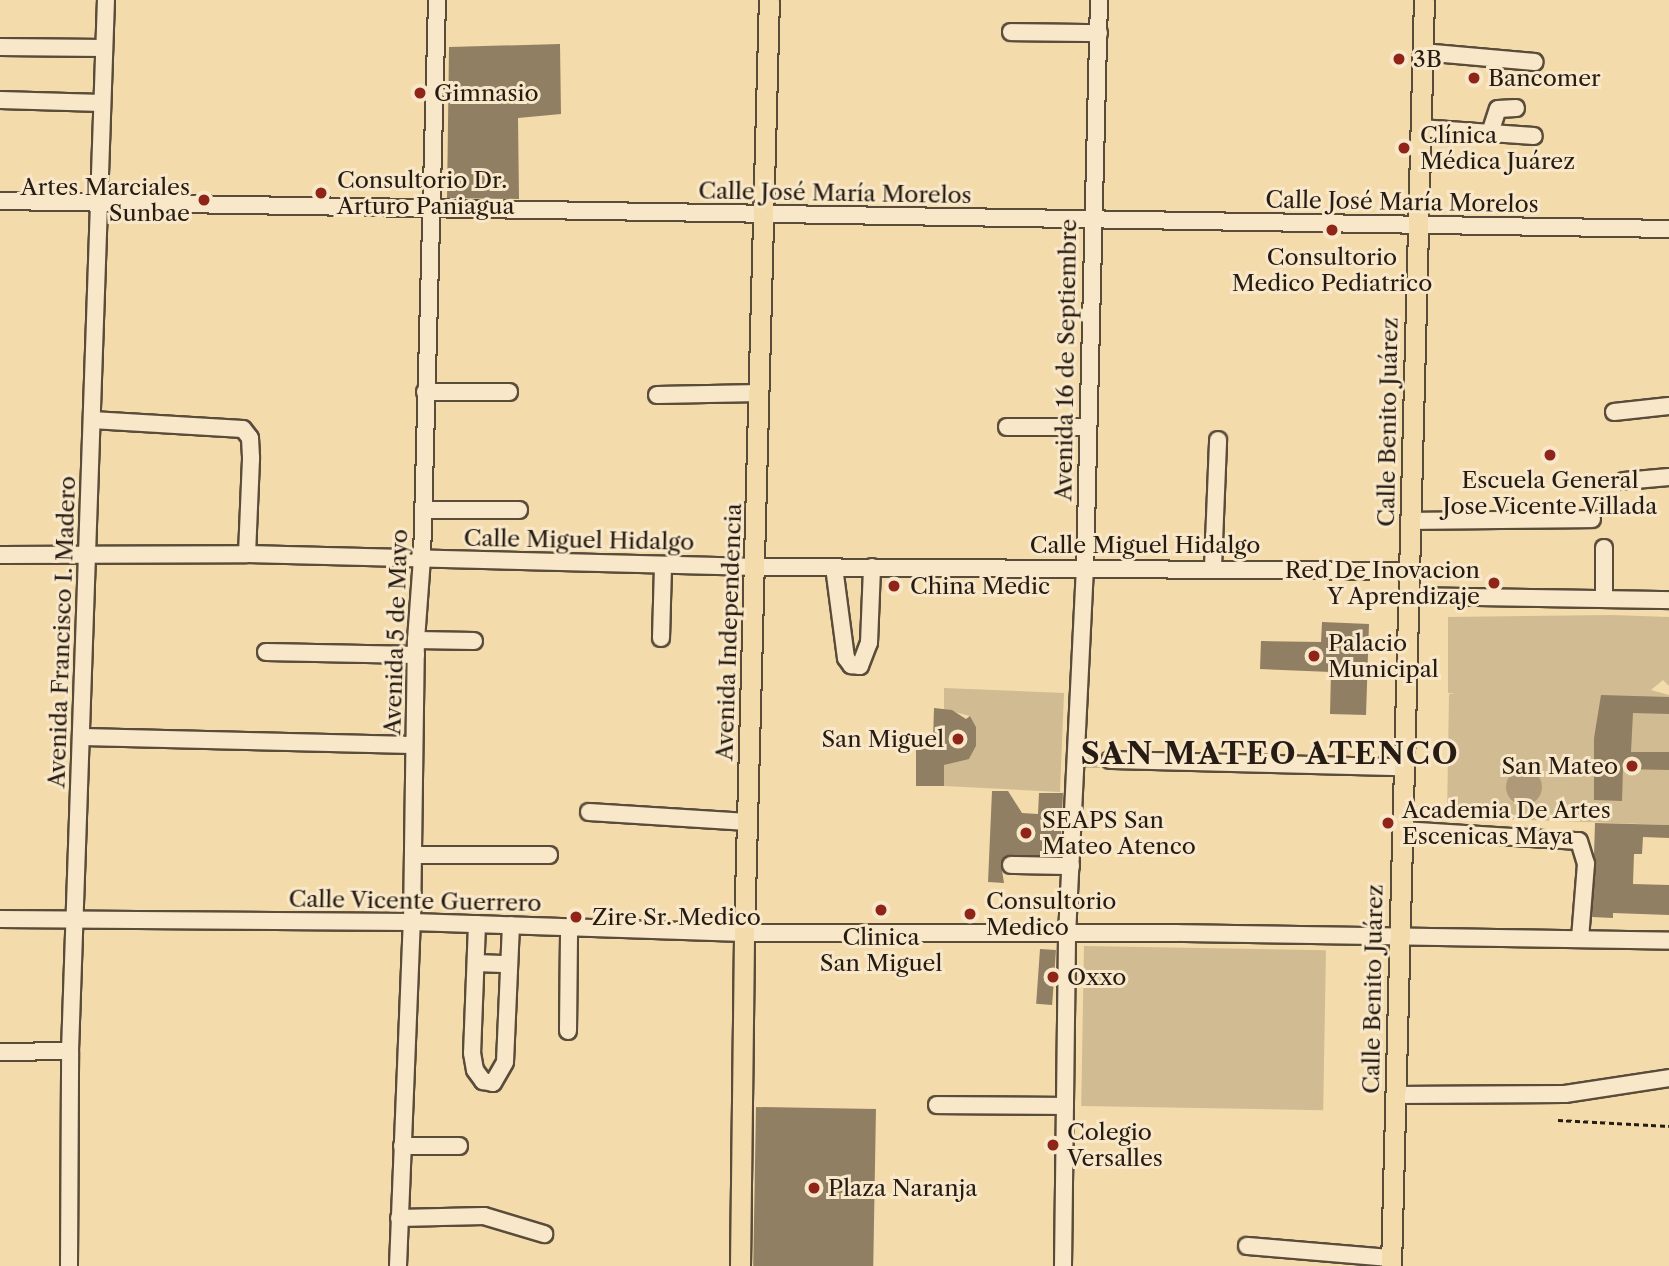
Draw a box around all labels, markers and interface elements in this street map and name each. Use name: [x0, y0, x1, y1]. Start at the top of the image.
place label: 3B: [1413, 45, 1442, 73]
marker: 3B: [1391, 51, 1407, 67]
place label: Bancomer: [1488, 64, 1601, 92]
marker: Bancomer: [1466, 70, 1482, 86]
place label: Gimnasio: [434, 79, 539, 107]
marker: Gimnasio: [412, 85, 428, 101]
place label: Clínica Médica Juárez: [1420, 121, 1575, 175]
marker: Clínica Médica Juárez: [1394, 138, 1414, 158]
place label: Consultorio Dr. Arturo Paniagua: [337, 166, 515, 220]
place label: Artes Marciales Sunbae: [21, 173, 190, 227]
street label: Calle José María Morelos: [698, 177, 972, 209]
marker: Consultorio Dr. Arturo Paniagua: [311, 183, 331, 203]
street label: Calle José María Morelos: [1265, 186, 1539, 218]
marker: Artes Marciales Sunbae: [196, 192, 212, 208]
street label: Avenida 16 de Septiembre: [1050, 218, 1082, 502]
marker: Consultorio Medico Pediatrico: [1322, 220, 1342, 240]
place label: Consultorio Medico Pediatrico: [1232, 243, 1432, 297]
street label: Calle Benito Juárez: [1372, 317, 1404, 527]
marker: Escuela General Jose Vicente Villada: [1542, 447, 1558, 463]
place label: Escuela General Jose Vicente Villada: [1442, 466, 1658, 520]
street label: Avenida Francisco I. Madero: [43, 475, 81, 789]
street label: Avenida Independencia: [711, 503, 747, 761]
street label: Calle Miguel Hidalgo: [463, 524, 695, 556]
street label: Avenida 5 de Mayo: [379, 528, 413, 736]
street label: Calle Miguel Hidalgo: [1030, 531, 1260, 559]
place label: Red De Inovacion Y Aprendizaje: [1285, 556, 1480, 610]
place label: China Medic: [910, 572, 1050, 600]
marker: Red De Inovacion Y Aprendizaje: [1486, 575, 1502, 591]
marker: China Medic: [884, 576, 904, 596]
place label: Palacio Municipal: [1328, 629, 1439, 683]
marker: Palacio Municipal: [1306, 648, 1322, 664]
place label: San Miguel: [821, 725, 944, 753]
marker: San Miguel: [950, 731, 966, 747]
district label: SAN MATEO ATENCO: [1082, 736, 1458, 772]
place label: San Mateo: [1501, 752, 1618, 780]
marker: San Mateo: [1624, 758, 1640, 774]
place label: Academia De Artes Escenicas Maya: [1402, 796, 1612, 850]
place label: SEAPS San Mateo Atenco: [1042, 806, 1197, 860]
marker: Academia De Artes Escenicas Maya: [1380, 815, 1396, 831]
marker: SEAPS San Mateo Atenco: [1016, 823, 1036, 843]
street label: Calle Benito Juárez: [1357, 884, 1389, 1094]
street label: Calle Vicente Guerrero: [288, 885, 542, 917]
place label: Consultorio Medico: [986, 887, 1116, 941]
marker: Clinica San Miguel: [871, 900, 891, 920]
place label: Zire Sr. Medico: [592, 903, 761, 931]
marker: Consultorio Medico: [960, 904, 980, 924]
marker: Zire Sr. Medico: [566, 907, 586, 927]
place label: Clinica San Miguel: [820, 923, 942, 977]
place label: Oxxo: [1067, 963, 1126, 991]
marker: Oxxo: [1045, 969, 1061, 985]
place label: Colegio Versalles: [1067, 1118, 1163, 1172]
marker: Colegio Versalles: [1045, 1137, 1061, 1153]
place label: Plaza Naranja: [828, 1174, 978, 1202]
marker: Plaza Naranja: [806, 1180, 822, 1196]

